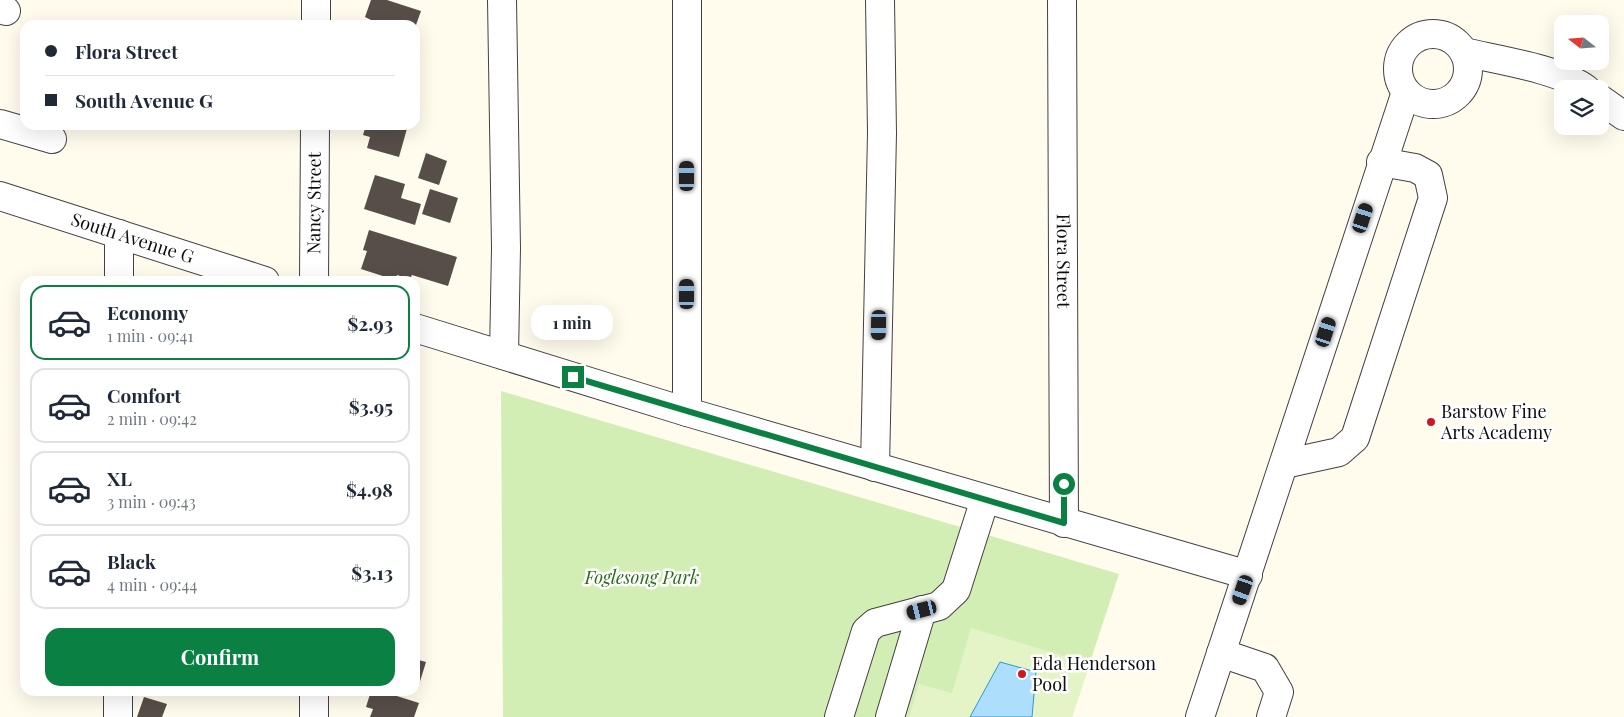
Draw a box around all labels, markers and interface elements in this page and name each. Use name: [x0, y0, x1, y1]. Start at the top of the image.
north arrow: [1554, 15, 1609, 70]
map controls: [1554, 15, 1609, 135]
text: Flora Street: [75, 38, 178, 64]
button: layers: [1554, 80, 1609, 135]
text: South Avenue G: [75, 87, 213, 113]
street label: Nancy Street: [301, 151, 326, 254]
car: [679, 161, 694, 191]
car: [1351, 201, 1374, 235]
street label: South Avenue G: [68, 207, 197, 269]
street label: Flora Street: [1052, 214, 1076, 309]
car: [679, 279, 694, 309]
text: Economy: [107, 299, 188, 325]
icon: car: [47, 300, 92, 345]
callout: 1 min: [532, 304, 614, 340]
text: $2.93: [347, 310, 393, 336]
car: [871, 310, 886, 340]
text: 1 min: [552, 312, 592, 333]
car: [1314, 315, 1337, 349]
text: 1 min · 09:41: [107, 325, 193, 346]
route end: [562, 366, 584, 388]
text: Comfort: [107, 382, 181, 408]
icon: car: [47, 383, 92, 428]
text: $3.95: [349, 393, 393, 419]
place label: Barstow Fine Arts Academy: [1440, 399, 1552, 444]
text: 2 min · 09:42: [107, 408, 197, 429]
marker: Barstow Fine Arts Academy: [1425, 416, 1437, 428]
text: XL: [107, 465, 132, 491]
icon: car: [47, 466, 92, 511]
route start: [1053, 473, 1075, 495]
text: $4.98: [346, 476, 393, 502]
text: 3 min · 09:43: [107, 491, 196, 512]
text: Black: [107, 548, 156, 574]
icon: car: [47, 549, 92, 594]
text: $3.13: [351, 559, 393, 585]
park label: Foglesong Park: [584, 565, 699, 589]
car: [1231, 573, 1254, 607]
text: 4 min · 09:44: [107, 574, 197, 595]
car: [905, 599, 938, 621]
button: Confirm: [45, 628, 395, 686]
place label: Eda Henderson Pool: [1032, 651, 1156, 696]
marker: Eda Henderson Pool: [1016, 668, 1028, 680]

